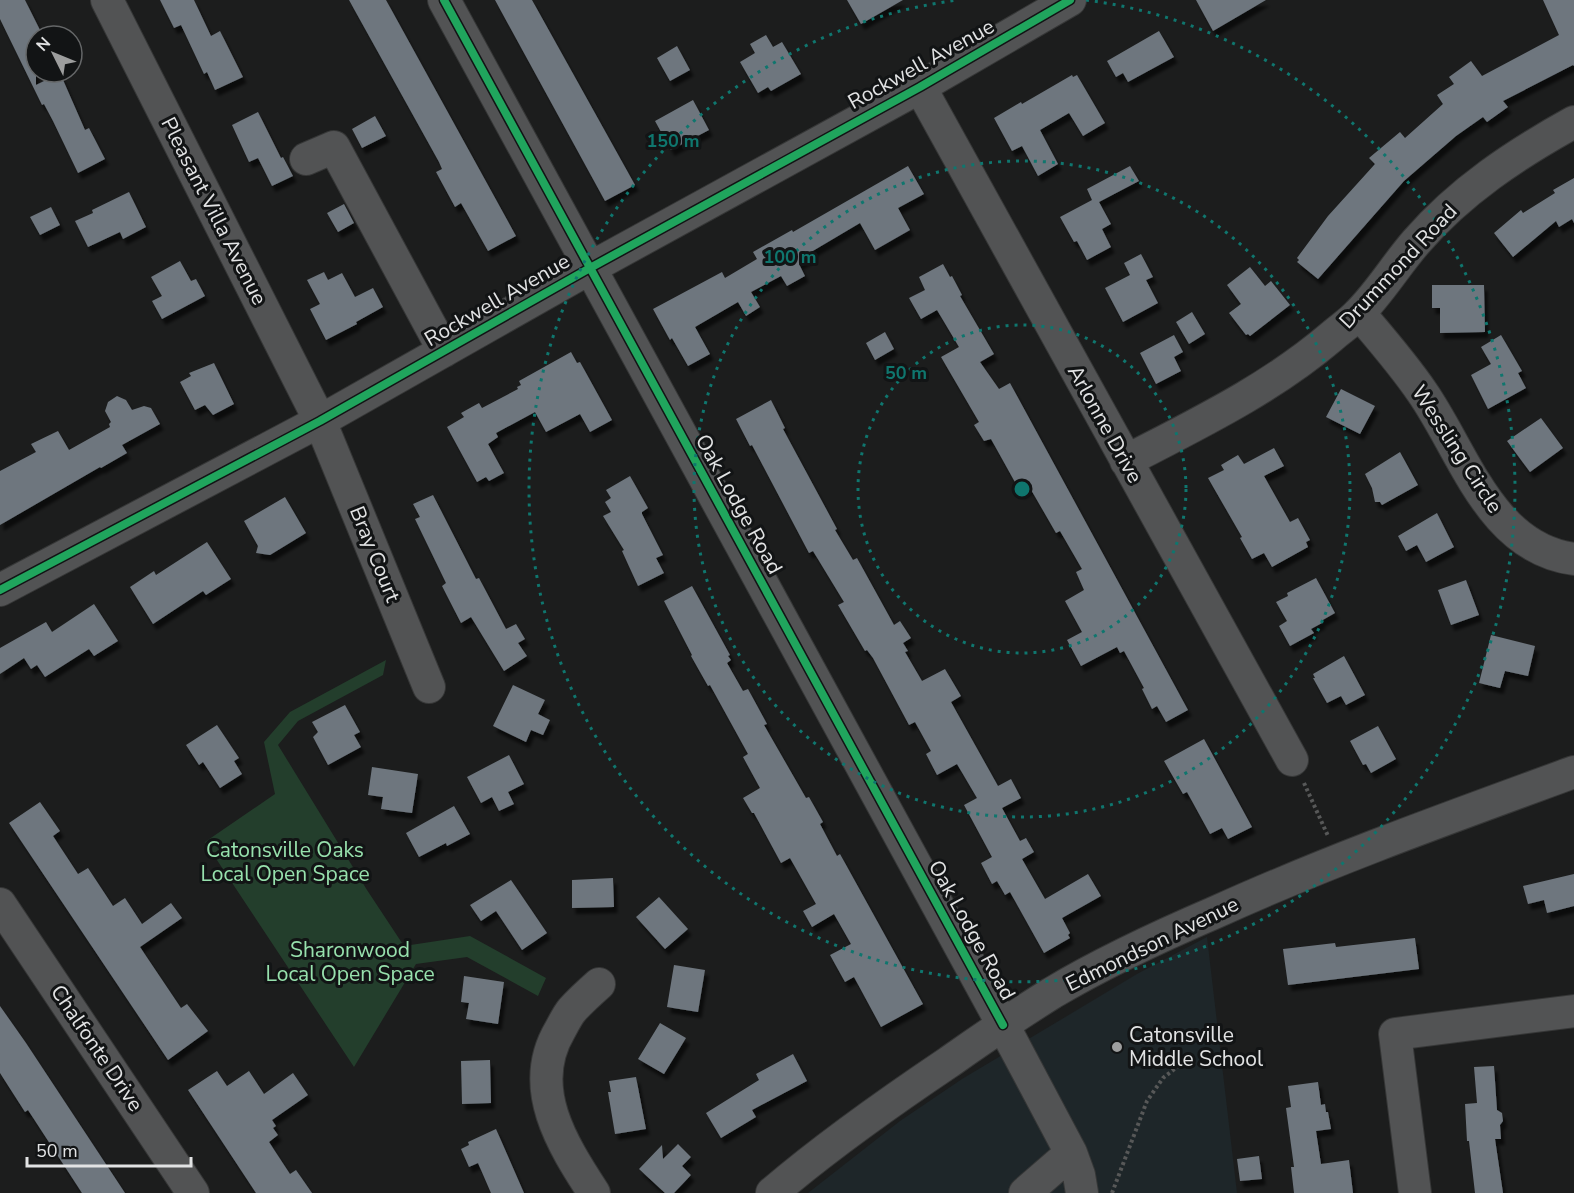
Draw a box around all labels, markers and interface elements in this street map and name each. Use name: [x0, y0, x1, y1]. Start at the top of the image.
street label: Rockwell Avenue: [843, 12, 999, 116]
north arrow: [24, 24, 84, 84]
text: N: [32, 33, 56, 56]
street label: Pleasant Villa Avenue: [154, 112, 274, 310]
text: 150 m: [646, 129, 700, 153]
street label: Drummond Road: [1333, 198, 1463, 334]
text: 100 m: [763, 245, 817, 269]
street label: Rockwell Avenue: [419, 247, 575, 353]
street label: Arlonne Drive: [1061, 360, 1149, 488]
text: 50 m: [885, 361, 927, 385]
street label: Wessling Circle: [1405, 380, 1509, 518]
street label: Oak Lodge Road: [689, 429, 789, 579]
centre of rings: [1012, 479, 1032, 499]
street label: Bray Court: [343, 502, 407, 607]
park label: Catonsville Oaks Local Open Space: [200, 836, 370, 888]
street label: Oak Lodge Road: [922, 855, 1022, 1005]
street label: Edmondson Avenue: [1061, 890, 1243, 998]
park label: Sharonwood Local Open Space: [265, 936, 435, 988]
street label: Chalfonte Drive: [44, 979, 150, 1117]
place label: Catonsville Middle School: [1129, 1021, 1264, 1073]
marker: Catonsville Middle School: [1110, 1040, 1124, 1054]
scale bar: [27, 1130, 190, 1168]
text: 50 m: [36, 1139, 78, 1163]

